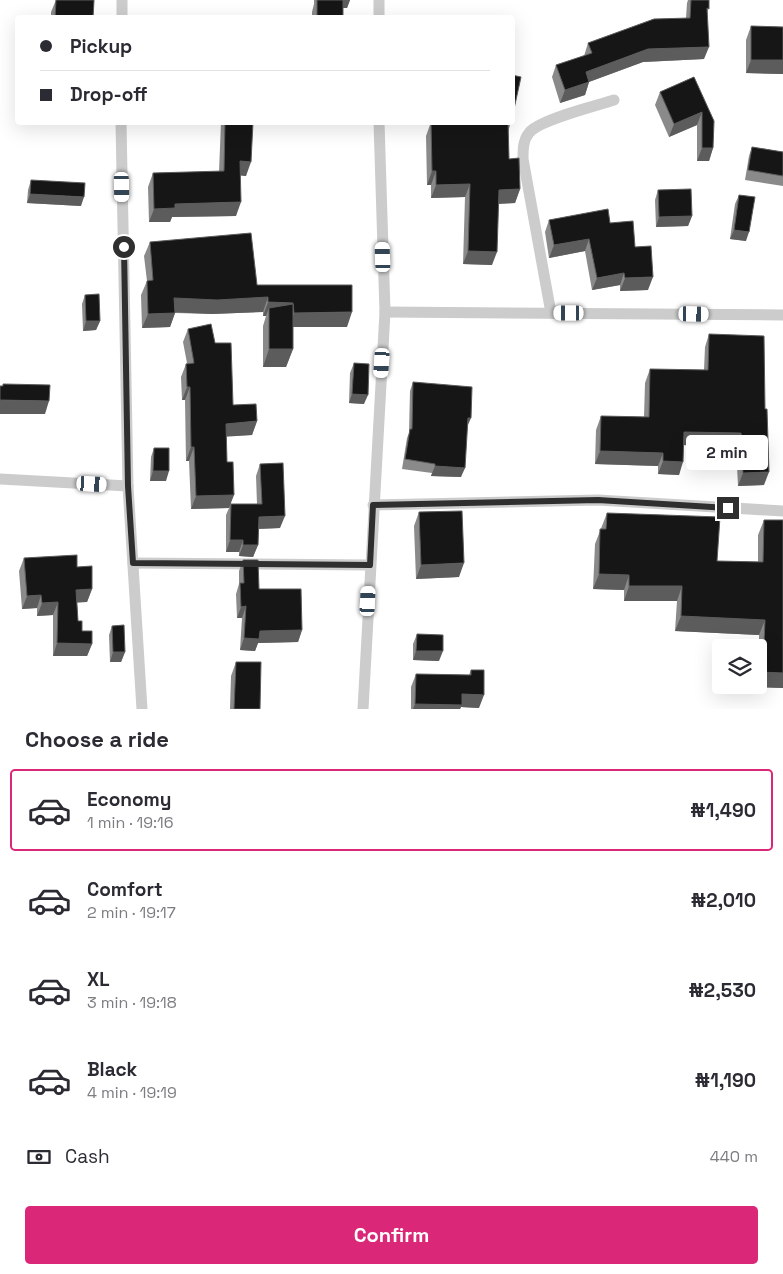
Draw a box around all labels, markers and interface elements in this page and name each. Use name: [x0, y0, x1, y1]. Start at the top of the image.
text: Pickup: [70, 34, 132, 59]
text: Drop-off: [70, 82, 148, 107]
car: [114, 172, 129, 202]
route start: [113, 236, 135, 258]
car: [374, 242, 391, 272]
car: [554, 306, 584, 321]
car: [678, 306, 709, 322]
car: [373, 348, 390, 378]
callout: 2 min: [687, 436, 769, 470]
text: 2 min: [706, 442, 748, 463]
car: [76, 476, 107, 492]
route end: [717, 497, 739, 519]
car: [359, 586, 376, 616]
map controls: [712, 639, 767, 694]
button: layers: [712, 639, 767, 694]
text: Choose a ride: [25, 725, 169, 753]
text: Economy: [87, 787, 171, 812]
icon: car: [27, 788, 72, 833]
text: ₦1,490: [690, 798, 756, 823]
text: 1 min · 19:16: [87, 812, 174, 833]
text: Comfort: [87, 877, 163, 902]
icon: car: [27, 878, 72, 923]
text: ₦2,010: [691, 888, 756, 913]
text: 2 min · 19:17: [87, 902, 176, 923]
text: XL: [87, 967, 110, 992]
icon: car: [27, 968, 72, 1013]
text: ₦2,530: [689, 978, 756, 1003]
text: 3 min · 19:18: [87, 992, 177, 1013]
text: Black: [87, 1057, 137, 1082]
icon: car: [27, 1058, 72, 1103]
text: ₦1,190: [695, 1068, 756, 1093]
text: 4 min · 19:19: [87, 1082, 177, 1103]
icon: cash: [25, 1143, 53, 1171]
text: Cash: [65, 1144, 110, 1169]
text: 440 m: [710, 1146, 758, 1167]
button: Confirm: [25, 1206, 758, 1264]

